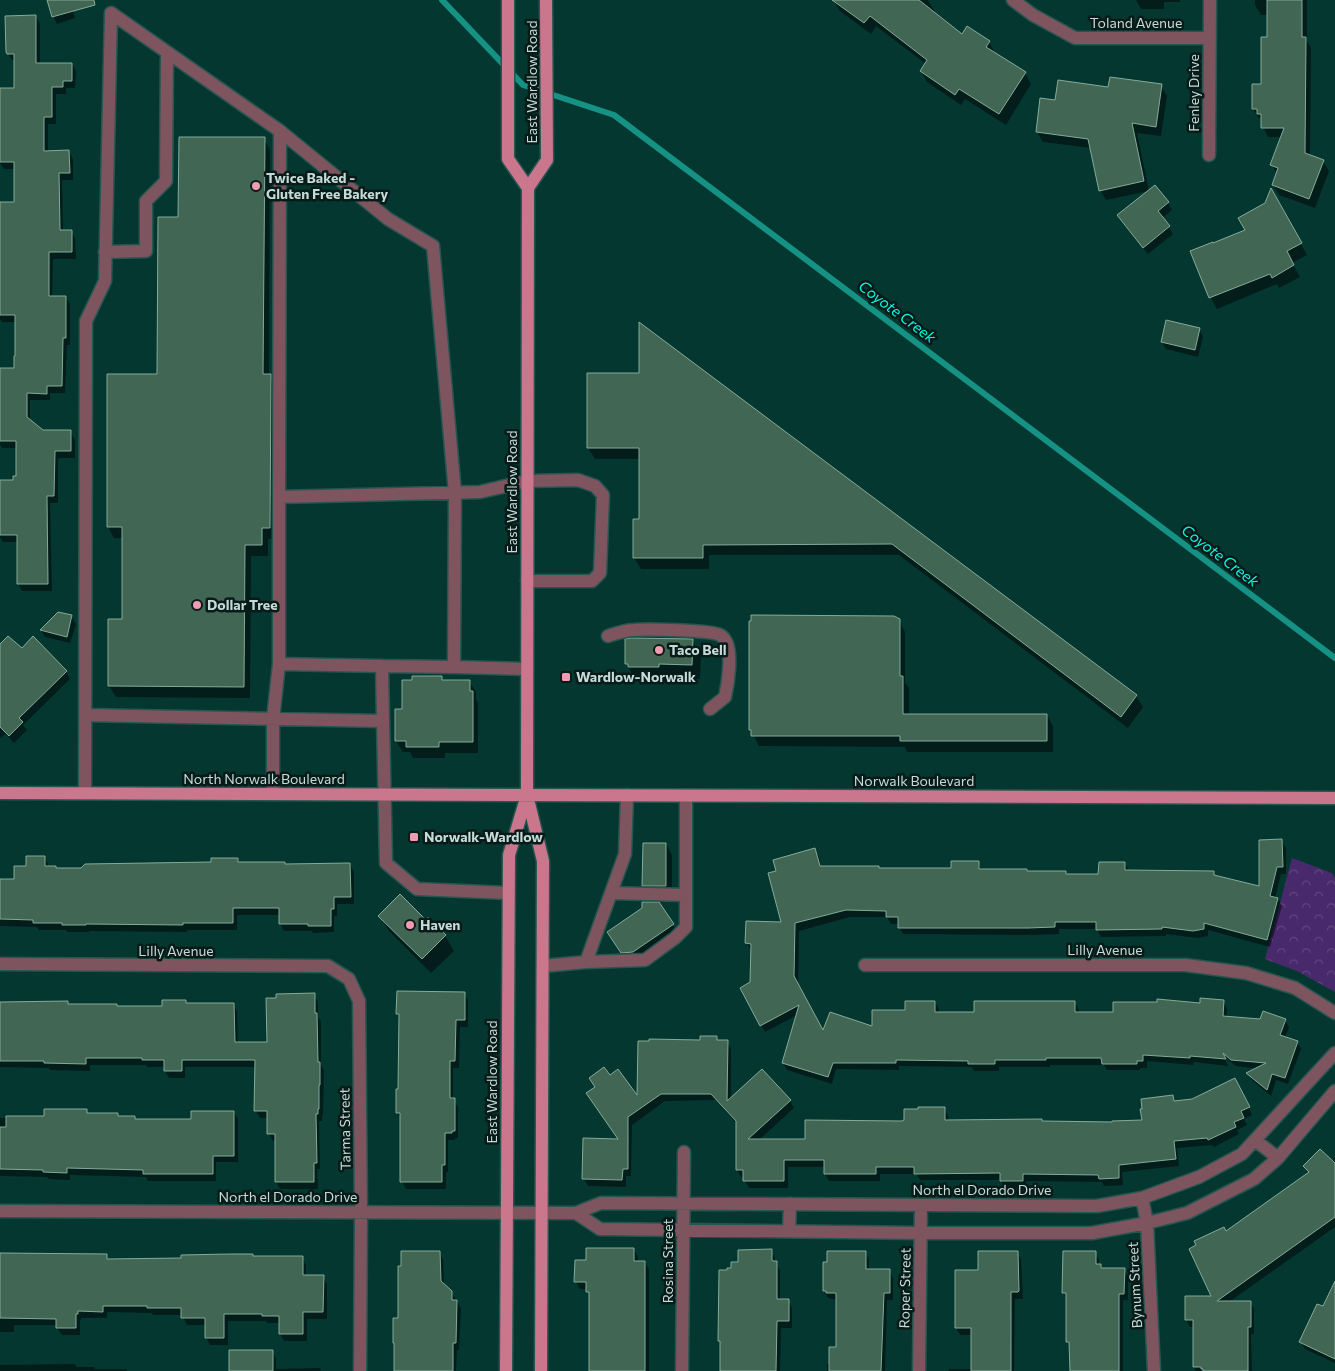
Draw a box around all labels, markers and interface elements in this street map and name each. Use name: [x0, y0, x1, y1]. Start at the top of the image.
street label: Toland Avenue: [1090, 14, 1182, 31]
street label: East Wardlow Road: [523, 21, 540, 143]
street label: Fenley Drive: [1185, 54, 1202, 132]
place label: Twice Baked - Gluten Free Bakery: [266, 169, 388, 202]
marker: Twice Baked - Gluten Free Bakery: [250, 180, 262, 192]
water label: Coyote Creek: [856, 276, 940, 347]
street label: East Wardlow Road: [503, 431, 520, 553]
water label: Coyote Creek: [1179, 520, 1263, 591]
place label: Dollar Tree: [207, 596, 278, 613]
marker: Dollar Tree: [191, 599, 203, 611]
place label: Taco Bell: [669, 641, 727, 658]
marker: Taco Bell: [653, 644, 665, 656]
place label: Wardlow-Norwalk: [576, 668, 696, 685]
marker: Wardlow-Norwalk: [560, 671, 572, 683]
street label: North Norwalk Boulevard: [183, 770, 345, 787]
street label: Norwalk Boulevard: [854, 772, 974, 789]
place label: Norwalk-Wardlow: [424, 828, 543, 845]
marker: Norwalk-Wardlow: [408, 831, 420, 843]
place label: Haven: [420, 916, 460, 933]
marker: Haven: [404, 919, 416, 931]
street label: Lilly Avenue: [1067, 941, 1143, 958]
street label: Lilly Avenue: [138, 942, 214, 959]
street label: East Wardlow Road: [483, 1021, 500, 1143]
street label: Tarma Street: [335, 1087, 354, 1170]
street label: North el Dorado Drive: [913, 1181, 1051, 1198]
street label: North el Dorado Drive: [219, 1188, 357, 1205]
street label: Rosina Street: [659, 1218, 676, 1303]
street label: Bynum Street: [1124, 1241, 1145, 1329]
street label: Roper Street: [895, 1247, 914, 1329]

